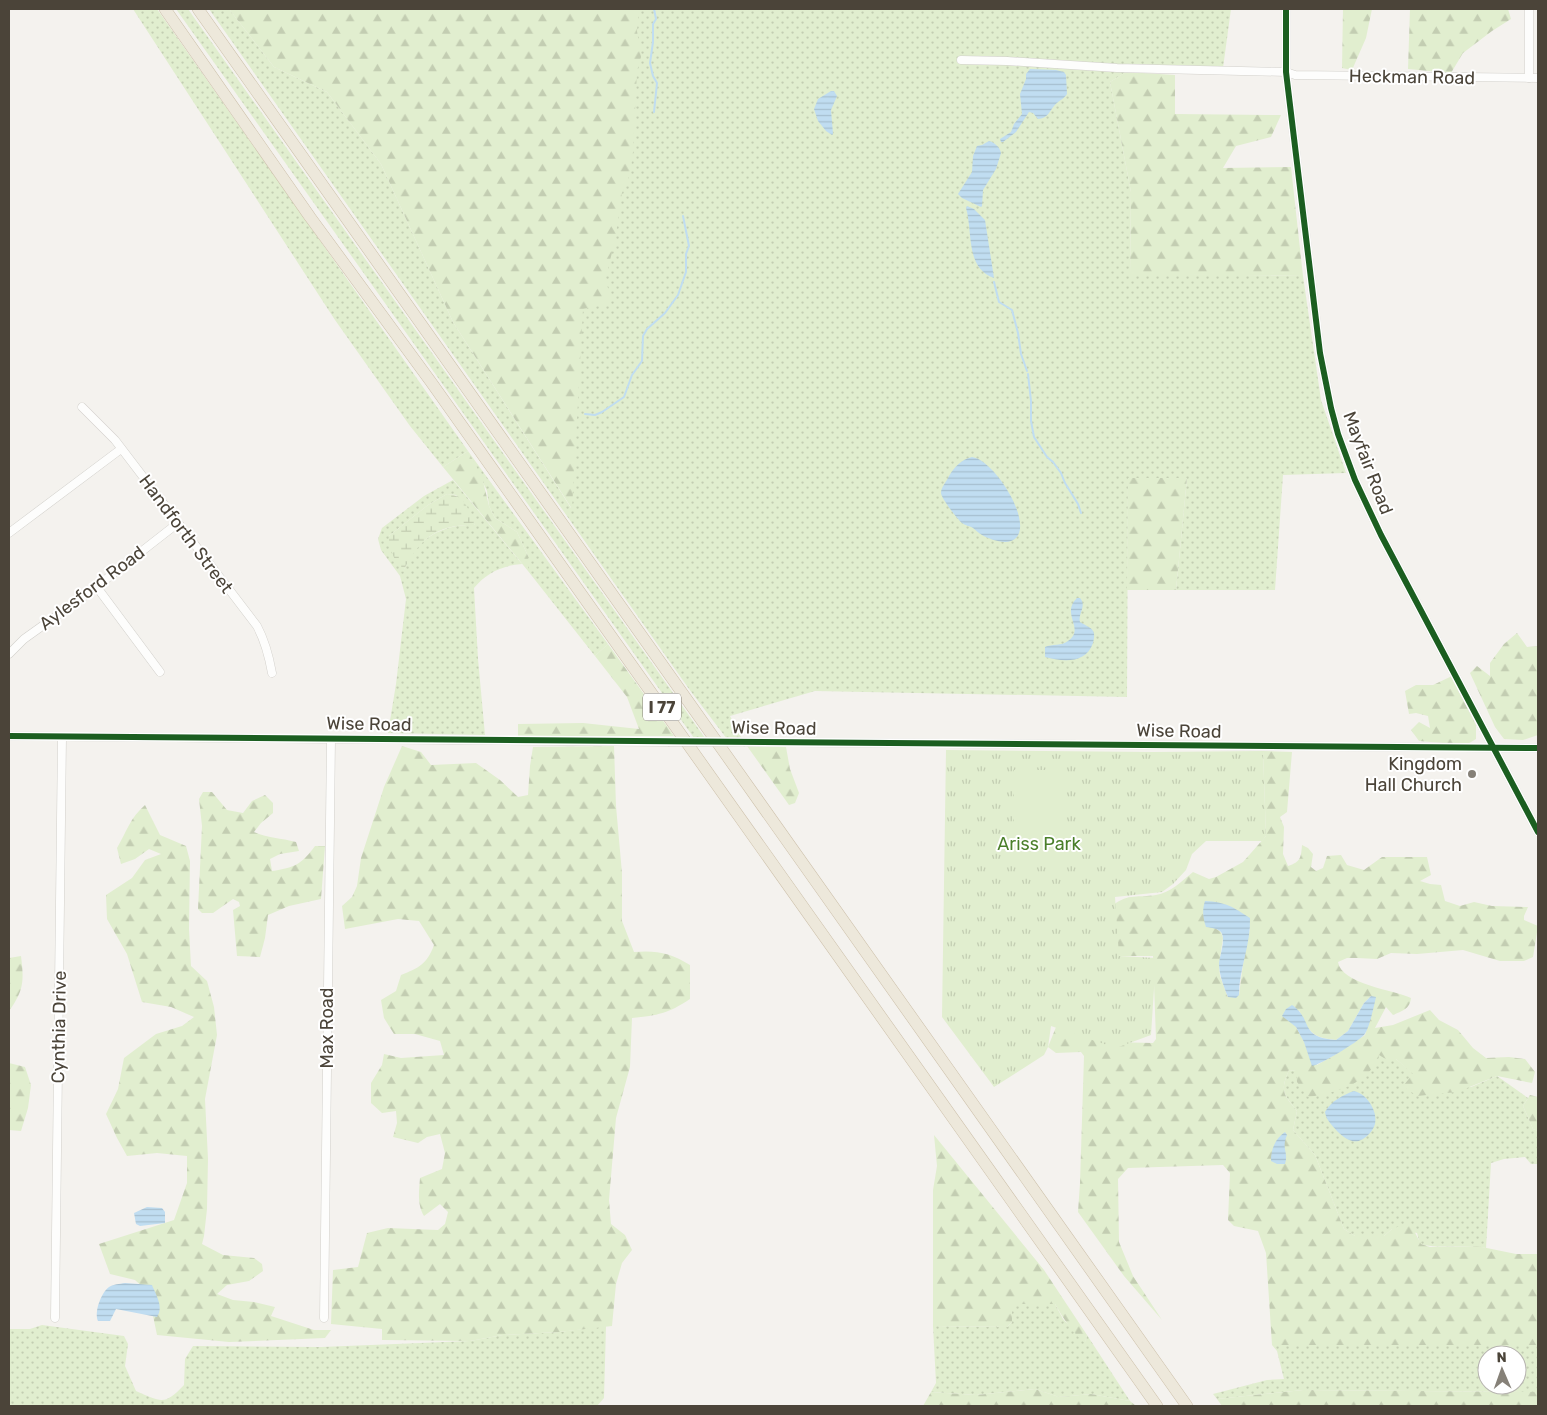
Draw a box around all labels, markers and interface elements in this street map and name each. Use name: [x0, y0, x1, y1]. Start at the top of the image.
street label: Heckman Road: [1349, 65, 1475, 89]
street label: Mayfair Road: [1338, 408, 1398, 518]
street label: Handforth Street: [134, 470, 238, 598]
street label: Aylesford Road: [35, 541, 149, 635]
road number: I 77: [643, 694, 681, 720]
street label: Wise Road: [326, 712, 412, 736]
street label: Wise Road: [731, 716, 817, 740]
street label: Wise Road: [1136, 719, 1222, 743]
place label: Kingdom Hall Church: [1365, 753, 1462, 796]
marker: Kingdom Hall Church: [1466, 768, 1478, 780]
park label: Ariss Park: [997, 833, 1081, 855]
street label: Cynthia Drive: [47, 970, 71, 1084]
street label: Max Road: [316, 988, 338, 1069]
north arrow: [1477, 1345, 1527, 1395]
text: N: [1496, 1349, 1507, 1366]

